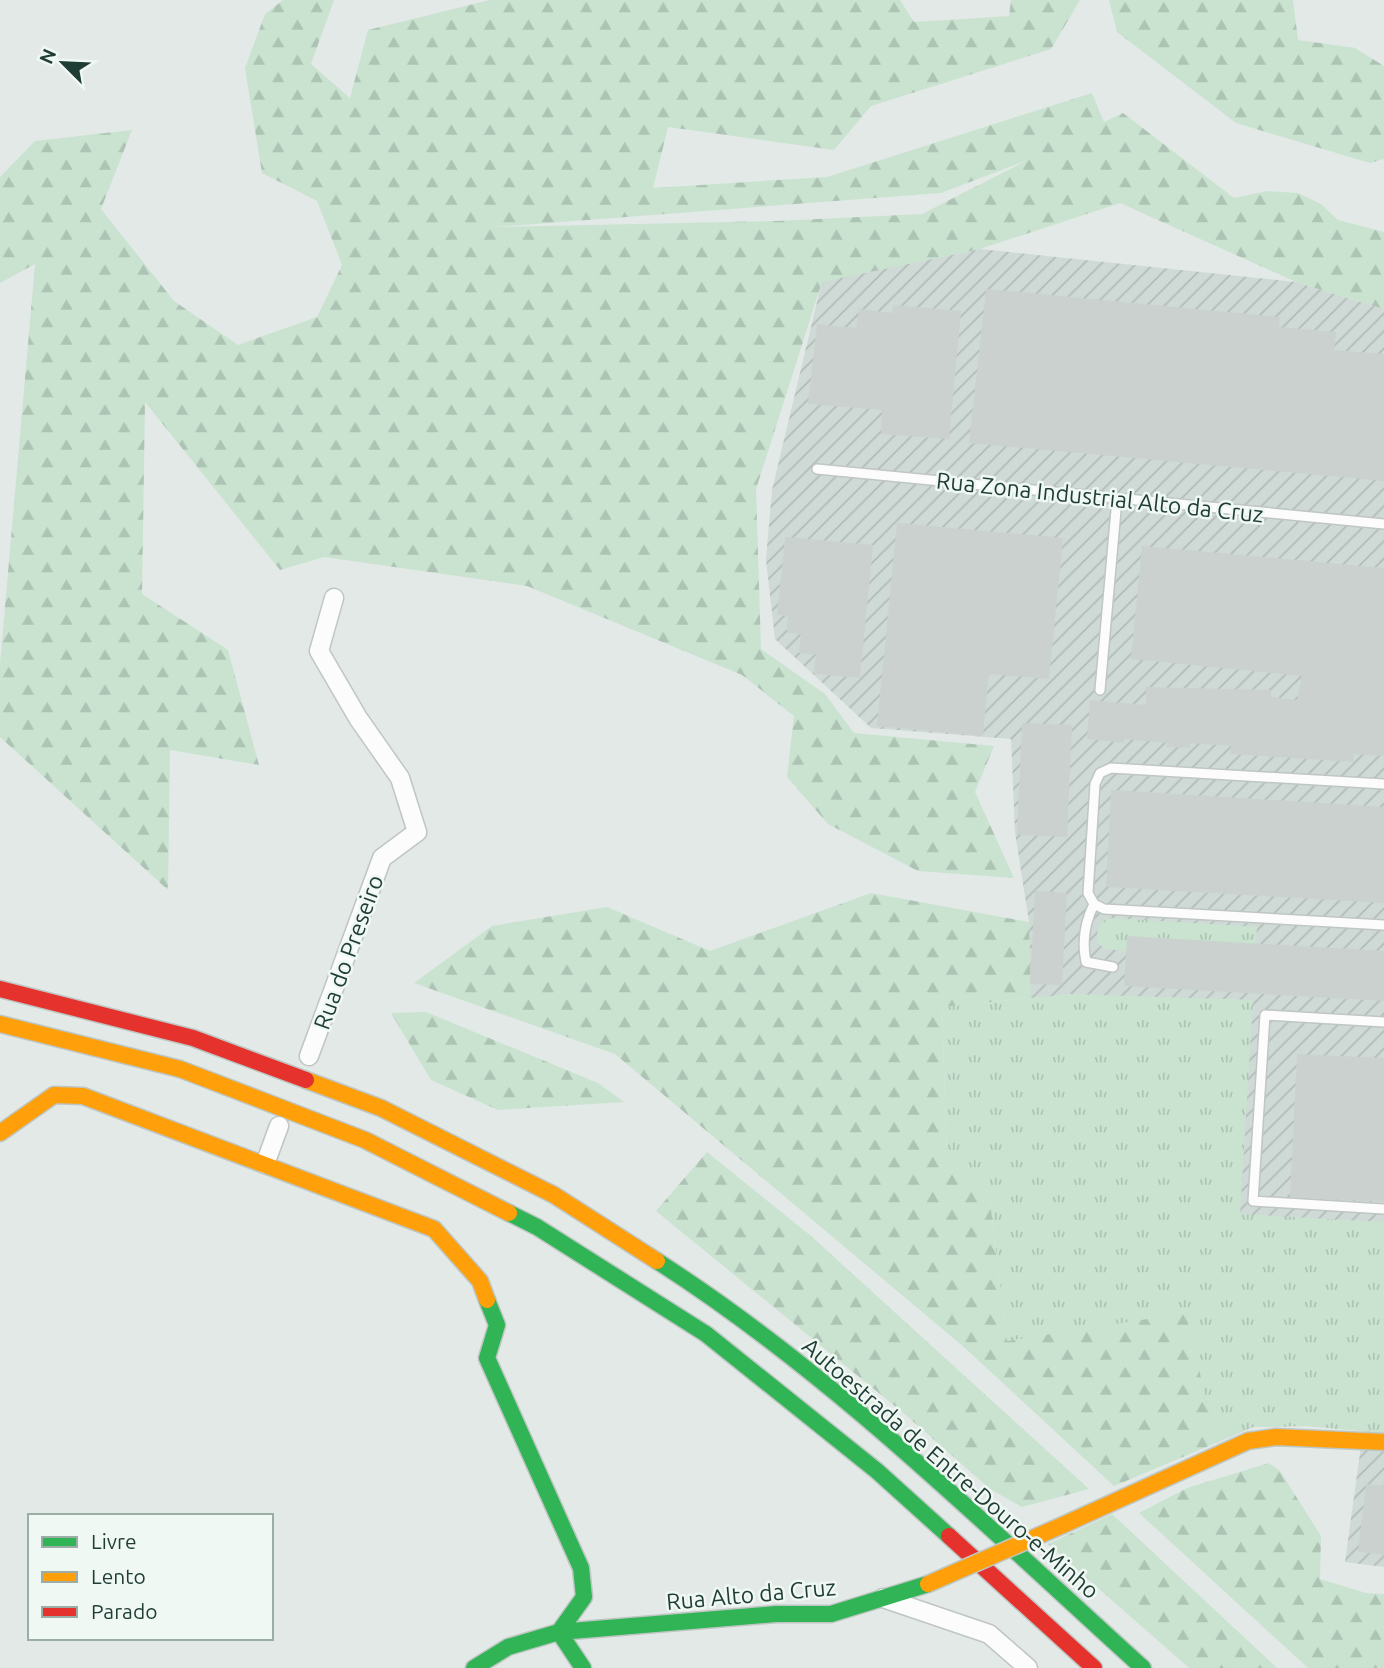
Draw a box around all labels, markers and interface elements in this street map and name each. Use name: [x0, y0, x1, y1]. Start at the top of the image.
north arrow: [28, 28, 98, 98]
text: N: [35, 45, 60, 67]
street label: Rua Zona Industrial Alto da Cruz: [935, 467, 1265, 527]
street label: Rua do Preseiro: [308, 871, 388, 1033]
street label: Autoestrada de Entre-Douro-e-Minho: [798, 1333, 1104, 1603]
legend: [28, 1514, 273, 1640]
text: Livre: [91, 1529, 137, 1553]
text: Lento: [91, 1564, 146, 1588]
street label: Rua Alto da Cruz: [665, 1574, 837, 1614]
text: Parado: [91, 1599, 157, 1623]

